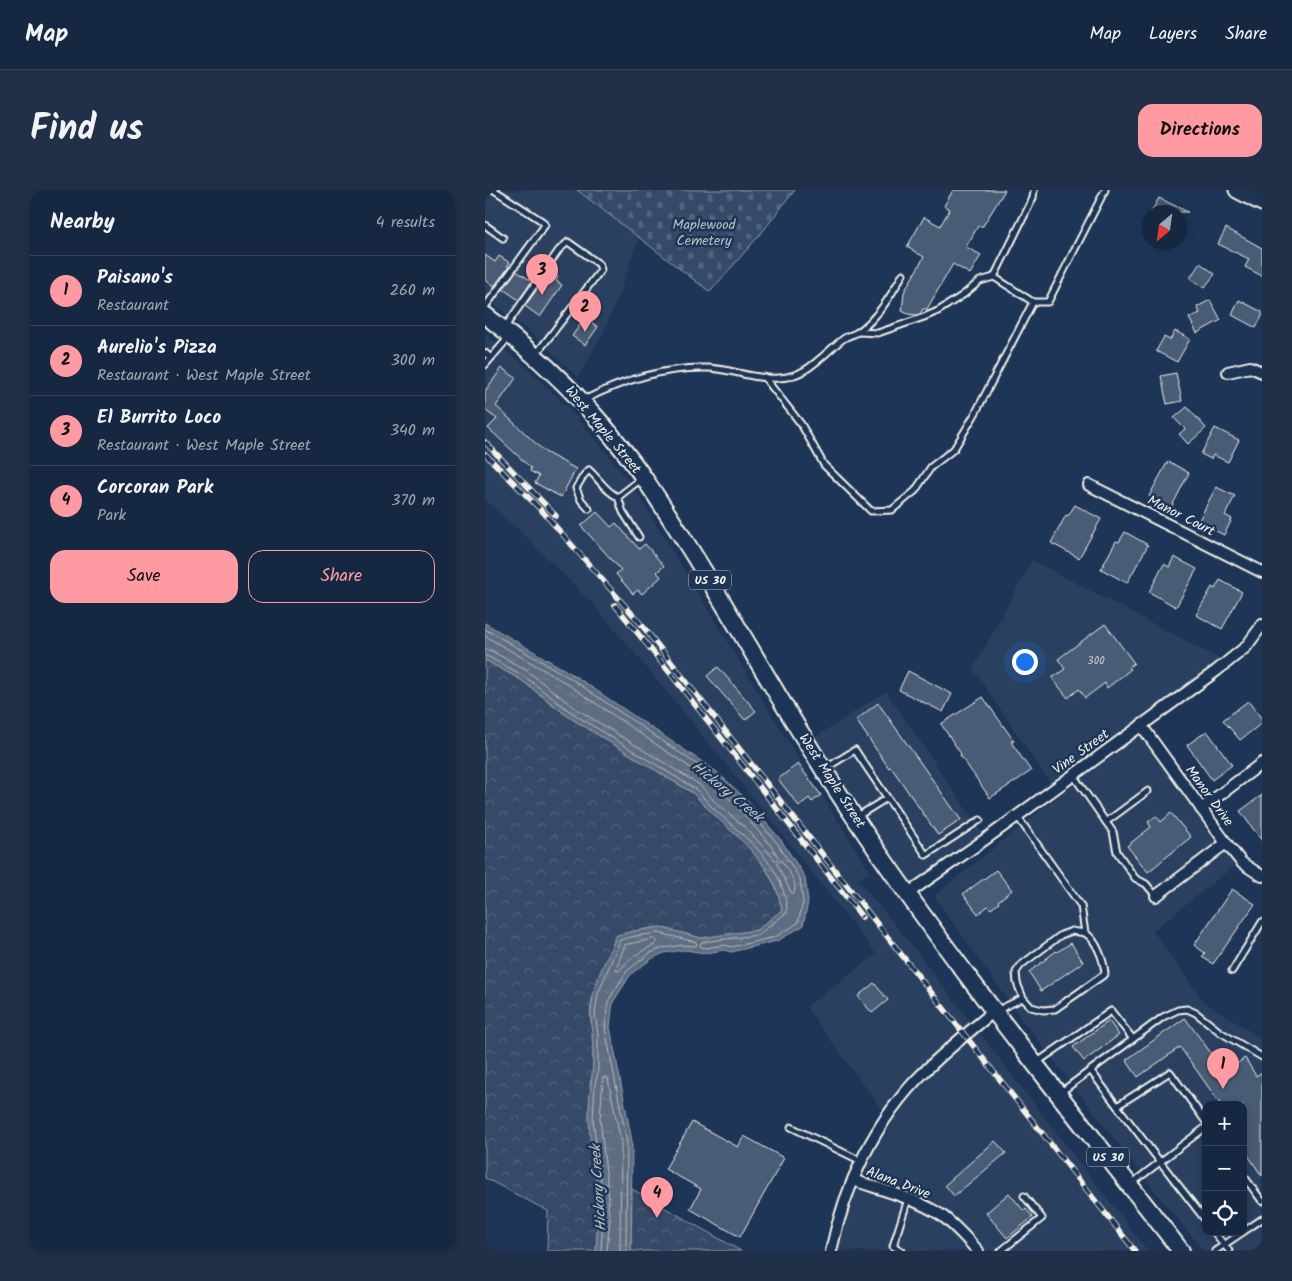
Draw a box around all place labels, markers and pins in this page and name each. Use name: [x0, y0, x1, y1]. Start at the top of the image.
pin: 3: [526, 254, 558, 295]
pin: 2: [569, 291, 601, 332]
pin: 1: [1207, 1048, 1239, 1089]
pin: 4: [641, 1177, 673, 1218]

